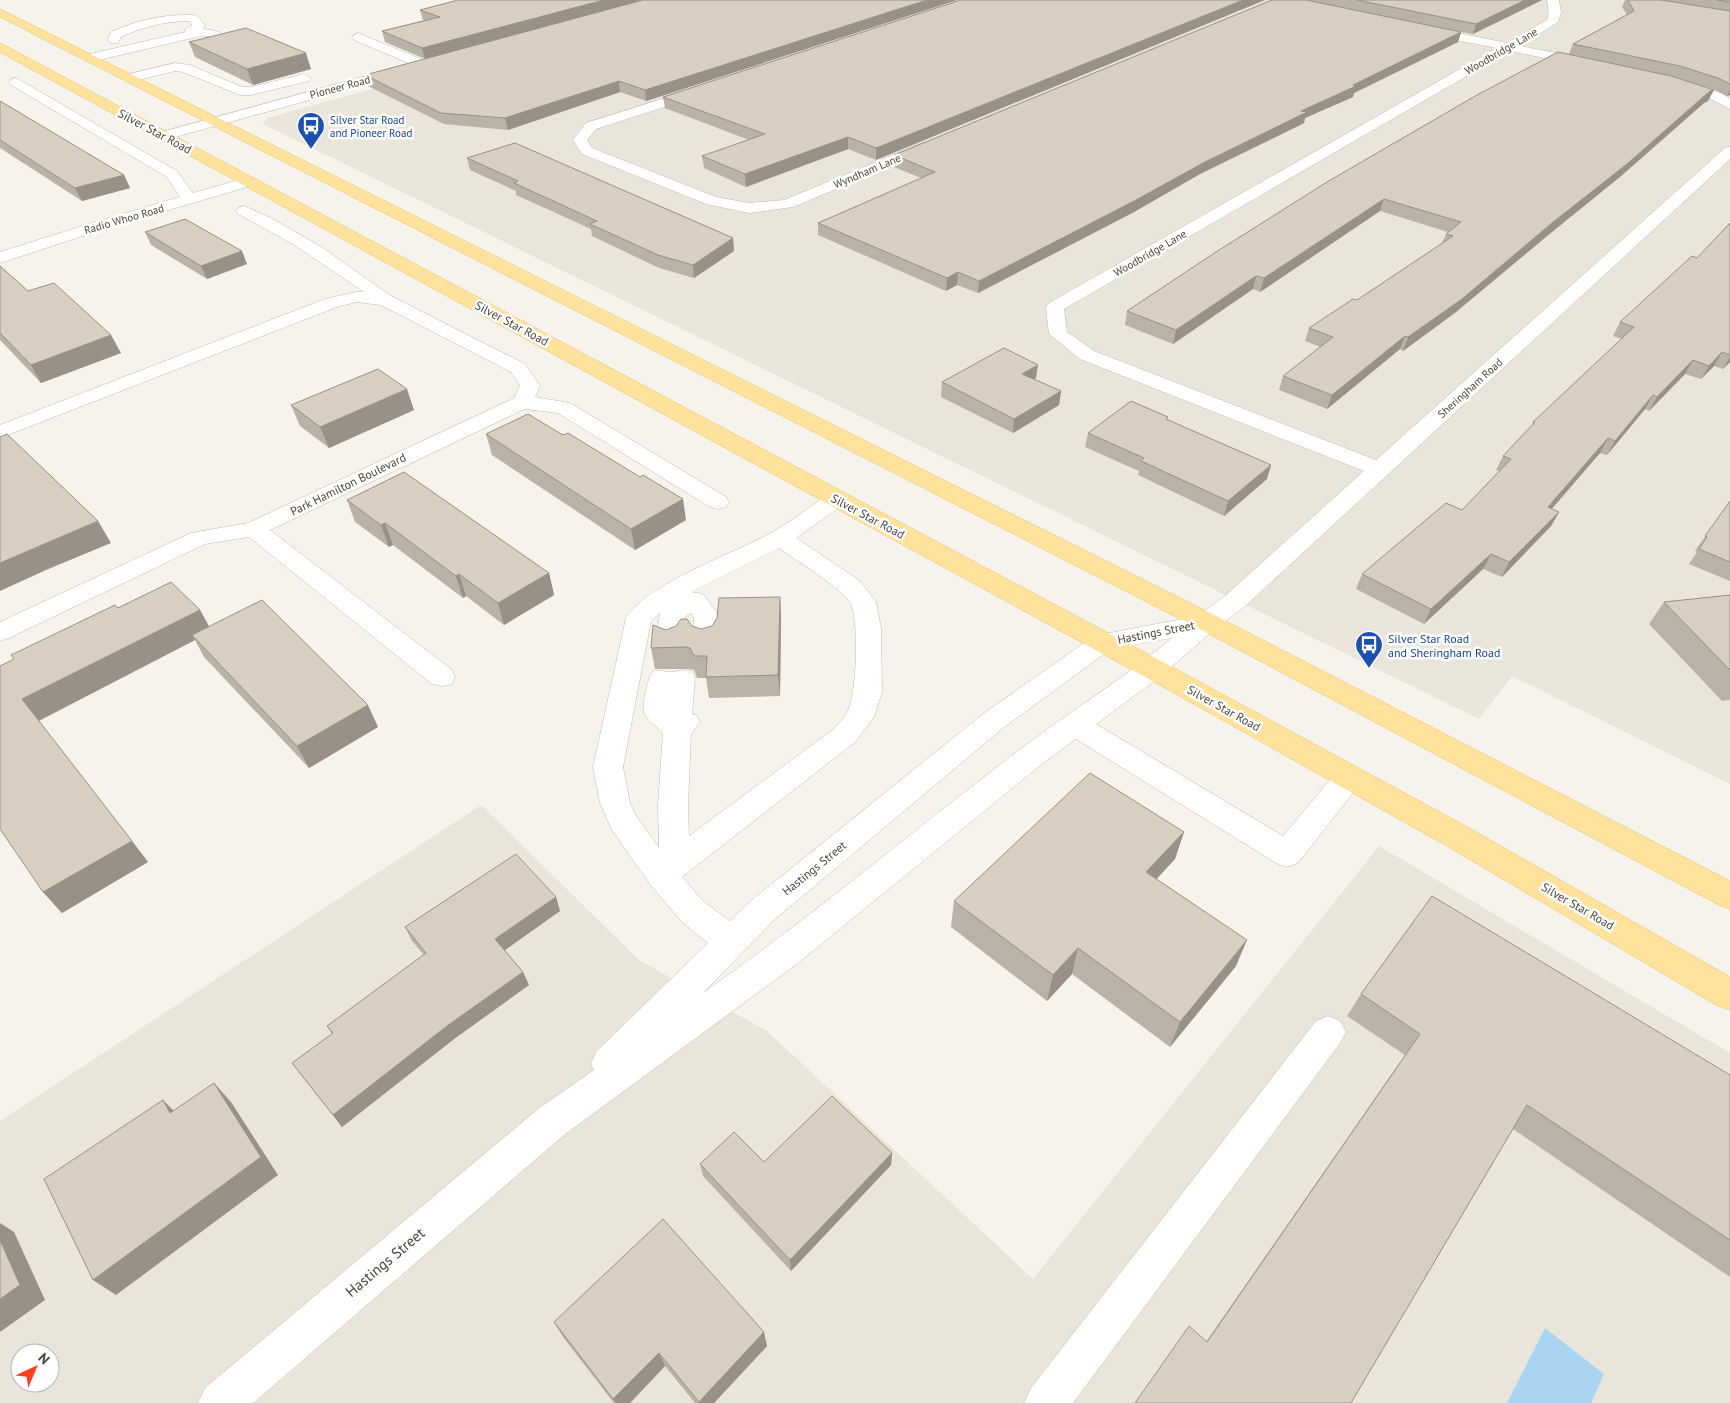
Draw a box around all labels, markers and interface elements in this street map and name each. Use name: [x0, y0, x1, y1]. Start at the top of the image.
street label: Woodbridge Lane: [1462, 24, 1540, 78]
street label: Pioneer Road: [308, 72, 372, 102]
street label: Silver Star Road: [116, 105, 194, 157]
bus stop icon: Silver Star Road and Pioneer Road: [296, 111, 326, 150]
place label: Silver Star Road and Pioneer Road: [330, 113, 412, 140]
street label: Wyndham Lane: [831, 150, 903, 191]
street label: Radio Whoo Road: [82, 201, 166, 237]
street label: Woodbridge Lane: [1111, 226, 1189, 280]
street label: Silver Star Road: [473, 297, 551, 349]
street label: Sheringham Road: [1435, 355, 1505, 421]
street label: Park Hamilton Boulevard: [288, 449, 408, 519]
street label: Silver Star Road: [829, 490, 907, 542]
street label: Hastings Street: [1116, 617, 1196, 647]
bus stop icon: Silver Star Road and Sheringham Road: [1354, 630, 1384, 669]
place label: Silver Star Road and Sheringham Road: [1388, 631, 1500, 660]
street label: Silver Star Road: [1185, 682, 1263, 734]
street label: Hastings Street: [779, 838, 849, 898]
street label: Silver Star Road: [1539, 879, 1617, 933]
street label: Hastings Street: [341, 1223, 429, 1301]
north arrow: [10, 1343, 60, 1393]
text: N: [34, 1349, 54, 1368]

